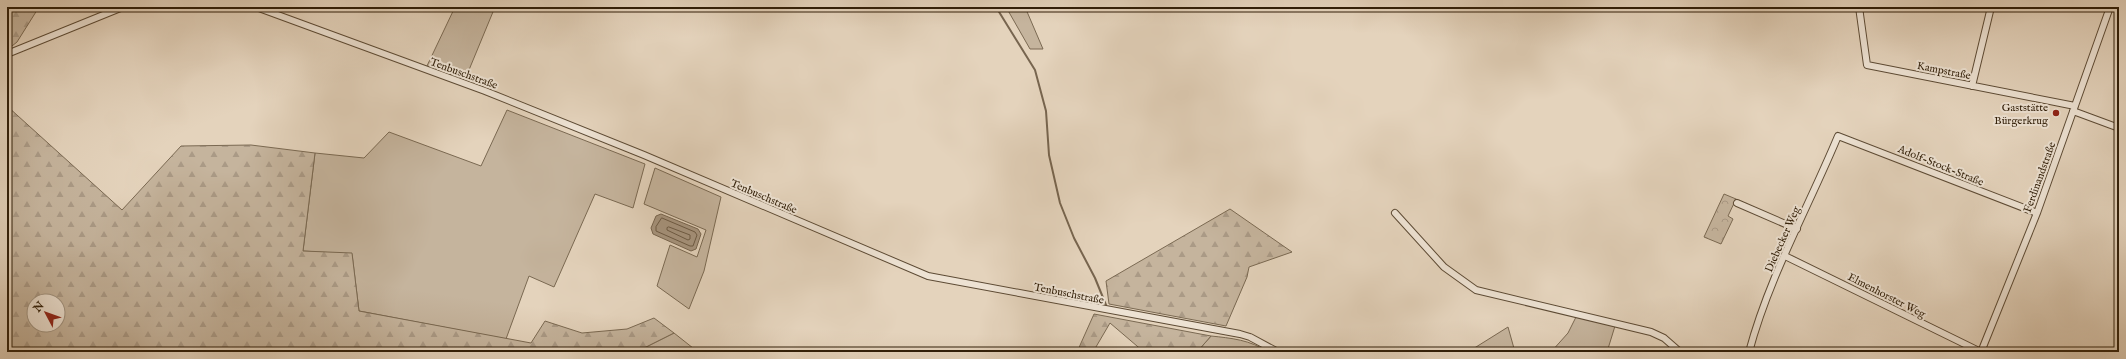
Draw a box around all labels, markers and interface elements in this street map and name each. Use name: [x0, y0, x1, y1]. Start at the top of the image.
street label: Tenbuschstraße: [428, 55, 499, 93]
street label: Kampstraße: [1916, 59, 1972, 83]
place label: Gaststätte Bürgerkrug: [1994, 101, 2049, 128]
marker: Gaststätte Bürgerkrug: [2051, 108, 2061, 118]
street label: Ferdinandstraße: [2021, 140, 2059, 215]
street label: Adolf-Stock-Straße: [1895, 142, 1986, 190]
street label: Tenbuschstraße: [728, 177, 799, 217]
street label: Diebecker Weg: [1762, 203, 1804, 275]
street label: Elmenhorster Weg: [1845, 270, 1929, 322]
street label: Tenbuschstraße: [1033, 280, 1105, 308]
north arrow: [26, 293, 66, 333]
text: N: [30, 299, 48, 316]

